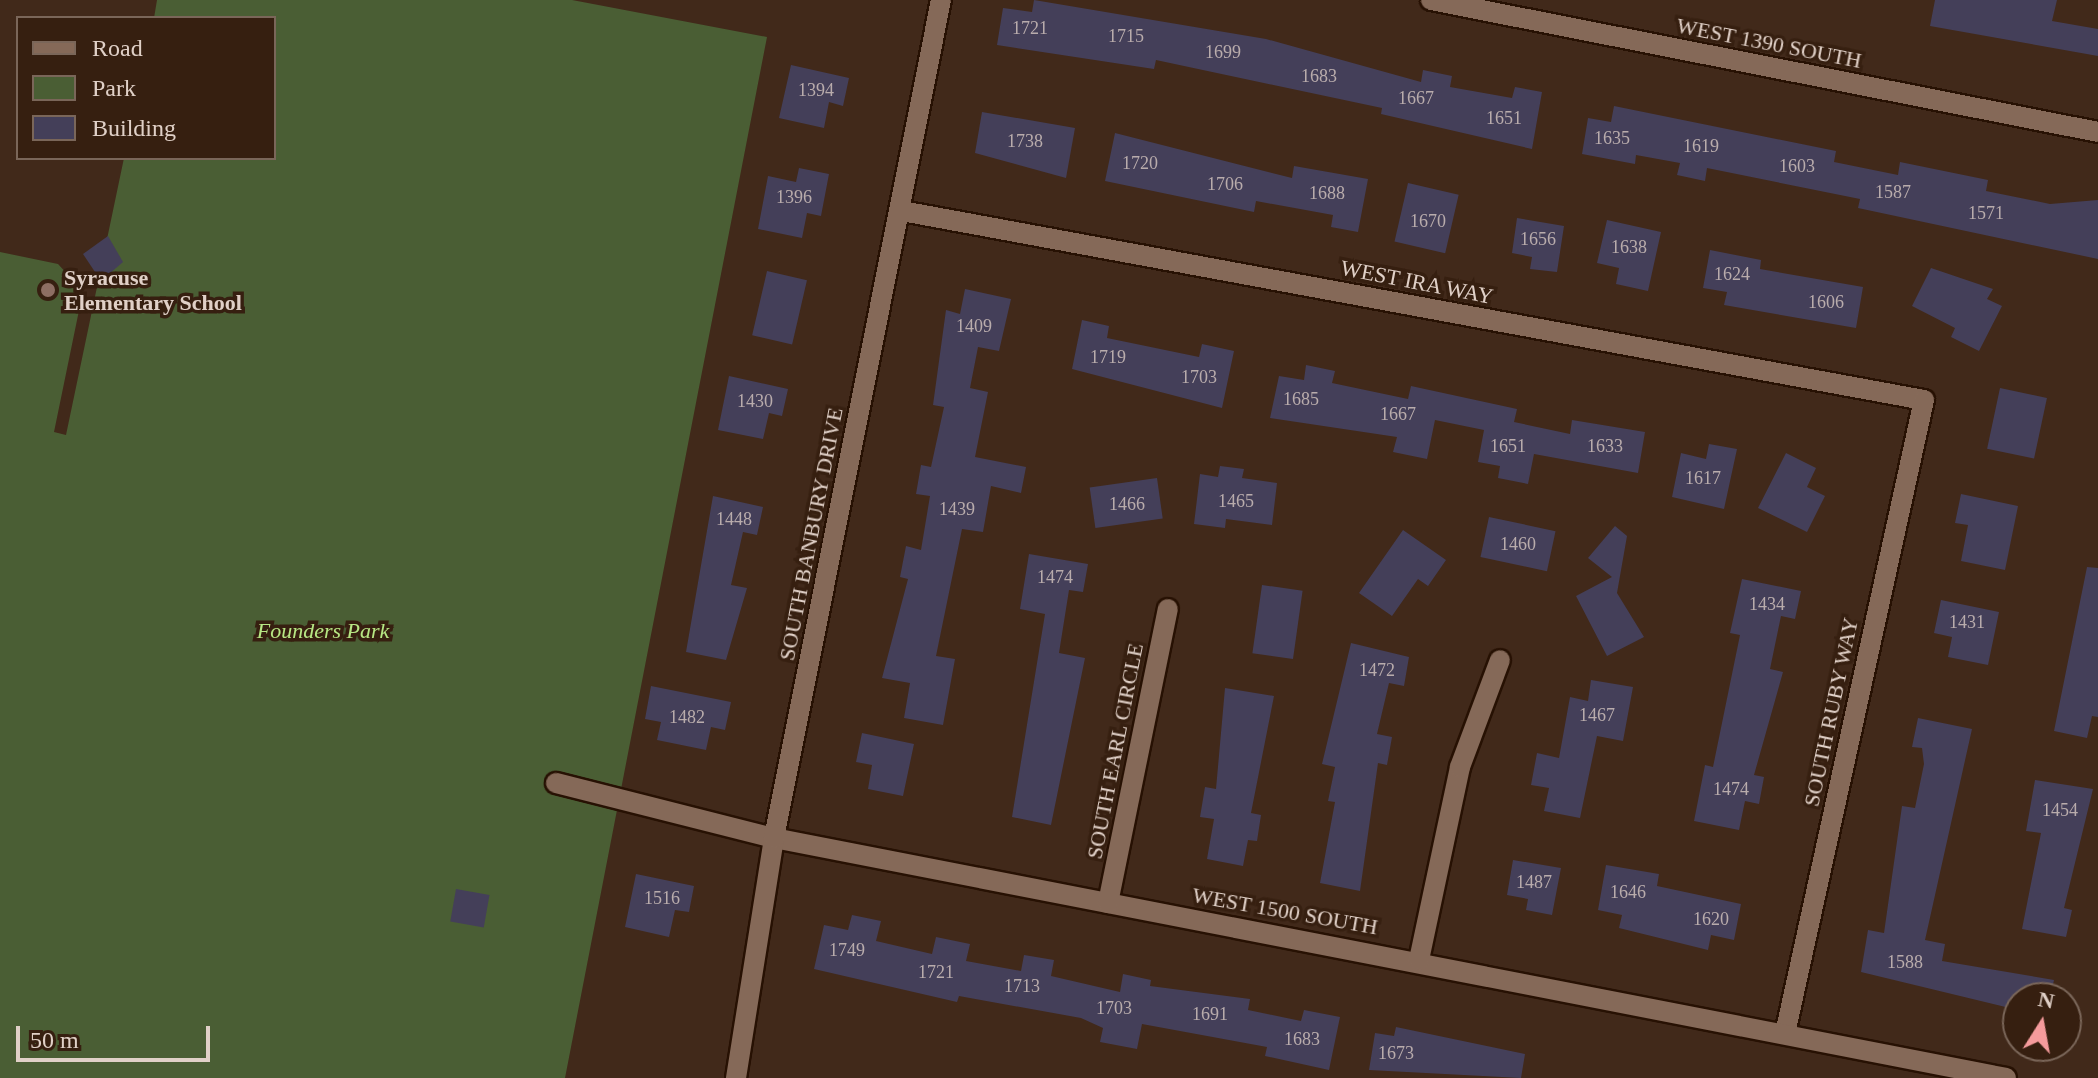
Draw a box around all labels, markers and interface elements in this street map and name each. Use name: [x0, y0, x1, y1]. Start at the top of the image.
street label: WEST 1390 SOUTH: [1674, 12, 1864, 74]
legend: [16, 16, 276, 160]
house number: 1721: [1012, 17, 1048, 39]
house number: 1715: [1108, 25, 1144, 47]
text: Road: [92, 35, 143, 61]
house number: 1699: [1205, 41, 1241, 63]
house number: 1683: [1301, 65, 1337, 87]
text: Park: [92, 75, 136, 101]
house number: 1394: [798, 79, 834, 101]
house number: 1667: [1398, 87, 1434, 109]
house number: 1651: [1486, 107, 1522, 129]
text: Building: [92, 115, 176, 141]
house number: 1635: [1594, 127, 1630, 149]
house number: 1738: [1007, 130, 1043, 152]
house number: 1619: [1683, 135, 1719, 157]
house number: 1720: [1122, 152, 1158, 174]
house number: 1603: [1779, 155, 1815, 177]
house number: 1706: [1207, 173, 1243, 195]
house number: 1587: [1875, 181, 1911, 203]
house number: 1688: [1309, 182, 1345, 204]
house number: 1396: [776, 186, 812, 208]
house number: 1571: [1968, 202, 2004, 224]
house number: 1670: [1410, 210, 1446, 232]
house number: 1656: [1520, 228, 1556, 250]
house number: 1638: [1611, 236, 1647, 258]
street label: WEST IRA WAY: [1337, 254, 1497, 310]
house number: 1624: [1714, 263, 1750, 285]
place label: Syracuse Elementary School: [64, 264, 242, 316]
marker: Syracuse Elementary School: [39, 281, 57, 299]
house number: 1606: [1808, 291, 1844, 313]
house number: 1409: [956, 315, 992, 337]
house number: 1719: [1090, 346, 1126, 368]
house number: 1703: [1181, 366, 1217, 388]
house number: 1685: [1283, 388, 1319, 410]
house number: 1430: [737, 390, 773, 412]
house number: 1667: [1380, 403, 1416, 425]
street label: SOUTH BANBURY DRIVE: [773, 405, 849, 663]
house number: 1651: [1490, 435, 1526, 457]
house number: 1633: [1587, 435, 1623, 457]
house number: 1617: [1685, 467, 1721, 489]
house number: 1465: [1218, 490, 1254, 512]
house number: 1466: [1109, 493, 1145, 515]
house number: 1439: [939, 498, 975, 520]
house number: 1448: [716, 508, 752, 530]
house number: 1460: [1500, 533, 1536, 555]
house number: 1474: [1037, 566, 1073, 588]
house number: 1434: [1749, 593, 1785, 615]
house number: 1431: [1949, 611, 1985, 633]
street label: SOUTH RUBY WAY: [1798, 615, 1864, 809]
park label: Founders Park: [257, 618, 389, 644]
street label: SOUTH EARL CIRCLE: [1081, 641, 1149, 861]
house number: 1472: [1359, 659, 1395, 681]
house number: 1467: [1579, 704, 1615, 726]
house number: 1482: [669, 706, 705, 728]
house number: 1474: [1713, 778, 1749, 800]
house number: 1454: [2042, 799, 2078, 821]
house number: 1487: [1516, 871, 1552, 893]
house number: 1646: [1610, 881, 1646, 903]
street label: WEST 1500 SOUTH: [1190, 882, 1380, 940]
house number: 1516: [644, 887, 680, 909]
house number: 1620: [1693, 908, 1729, 930]
house number: 1749: [829, 939, 865, 961]
house number: 1588: [1887, 951, 1923, 973]
house number: 1721: [918, 961, 954, 983]
house number: 1713: [1004, 975, 1040, 997]
north arrow: [2002, 982, 2082, 1062]
text: N: [2036, 986, 2056, 1014]
house number: 1703: [1096, 997, 1132, 1019]
house number: 1691: [1192, 1003, 1228, 1025]
scale bar: [20, 1010, 214, 1060]
text: 50 m: [30, 1027, 79, 1053]
house number: 1683: [1284, 1028, 1320, 1050]
house number: 1673: [1378, 1042, 1414, 1064]

